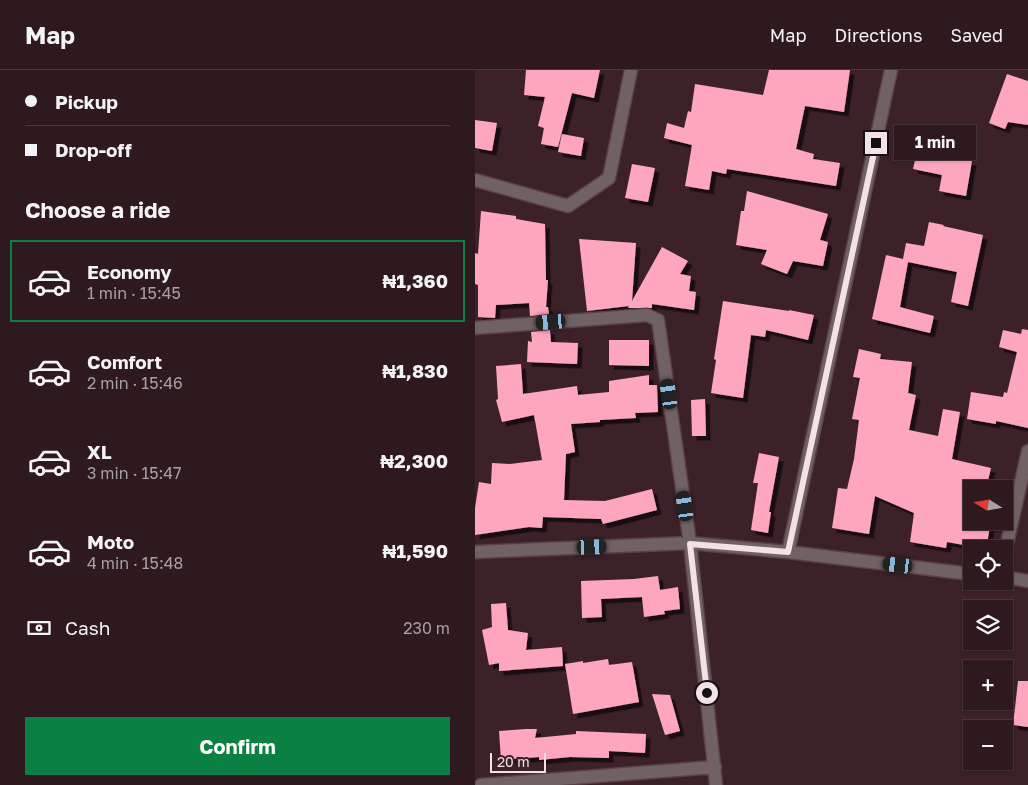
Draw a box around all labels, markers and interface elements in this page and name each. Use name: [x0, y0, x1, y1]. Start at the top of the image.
text: Map: [25, 20, 75, 49]
text: Map: [770, 24, 806, 46]
text: Directions: [834, 24, 922, 46]
text: Saved: [950, 24, 1003, 46]
text: Pickup: [55, 90, 118, 113]
callout: 1 min: [893, 126, 976, 160]
route end: [865, 132, 887, 154]
text: 1 min: [915, 132, 955, 152]
text: Drop-off: [55, 138, 132, 161]
text: Choose a ride: [25, 196, 171, 223]
icon: car: [27, 259, 72, 304]
text: Economy: [87, 260, 172, 283]
text: ₦1,360: [382, 269, 448, 292]
text: 1 min · 15:45: [87, 283, 181, 303]
car: [535, 313, 566, 331]
icon: car: [27, 349, 72, 394]
text: Comfort: [87, 350, 162, 373]
text: ₦1,830: [382, 359, 448, 382]
text: 2 min · 15:46: [87, 373, 183, 393]
car: [659, 378, 678, 410]
icon: car: [27, 439, 72, 484]
text: XL: [87, 440, 112, 463]
text: ₦2,300: [380, 449, 448, 472]
text: 3 min · 15:47: [87, 463, 182, 483]
north arrow: [963, 480, 1013, 530]
map controls: [963, 480, 1013, 770]
car: [675, 490, 694, 522]
icon: car: [27, 529, 72, 574]
text: Moto: [87, 530, 134, 553]
text: ₦1,590: [382, 539, 448, 562]
car: [576, 539, 607, 555]
button: locate: [963, 540, 1013, 590]
text: 4 min · 15:48: [87, 553, 183, 573]
car: [882, 556, 913, 574]
button: layers: [963, 600, 1013, 650]
icon: cash: [25, 614, 53, 642]
text: Cash: [65, 616, 110, 639]
text: 230 m: [403, 618, 450, 638]
button: +: [963, 660, 1013, 710]
route start: [696, 682, 718, 704]
button: Confirm: [25, 717, 450, 775]
button: −: [963, 720, 1013, 770]
scale bar: [490, 750, 546, 773]
text: 20 m: [497, 753, 530, 770]

